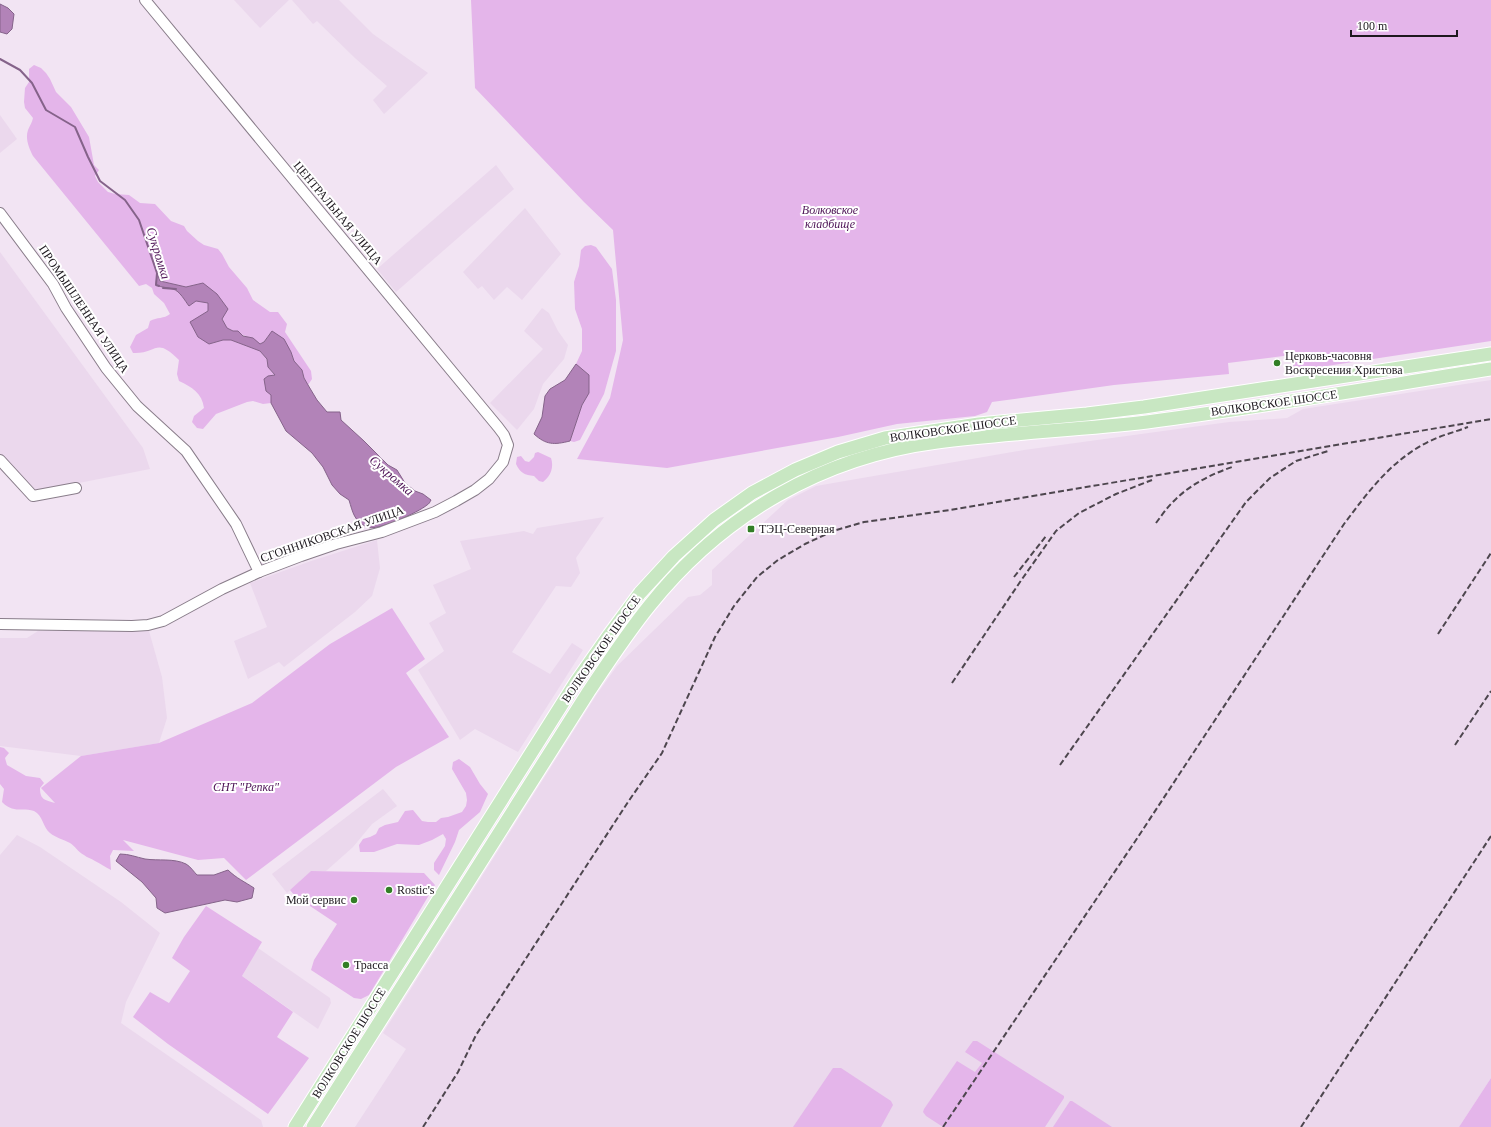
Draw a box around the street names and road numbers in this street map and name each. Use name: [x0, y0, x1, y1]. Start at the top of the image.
street label: ЦЕНТРАЛЬНАЯ УЛИЦА: [291, 159, 385, 268]
street label: ПРОМЫШЛЕННАЯ УЛИЦА: [36, 242, 132, 376]
street label: ВОЛКОВСКОЕ ШОССЕ: [1210, 387, 1338, 419]
street label: ВОЛКОВСКОЕ ШОССЕ: [889, 413, 1017, 445]
street label: СГОННИКОВСКАЯ УЛИЦА: [259, 503, 406, 565]
street label: ВОЛКОВСКОЕ ШОССЕ: [559, 593, 643, 705]
street label: ВОЛКОВСКОЕ ШОССЕ: [309, 985, 389, 1101]

